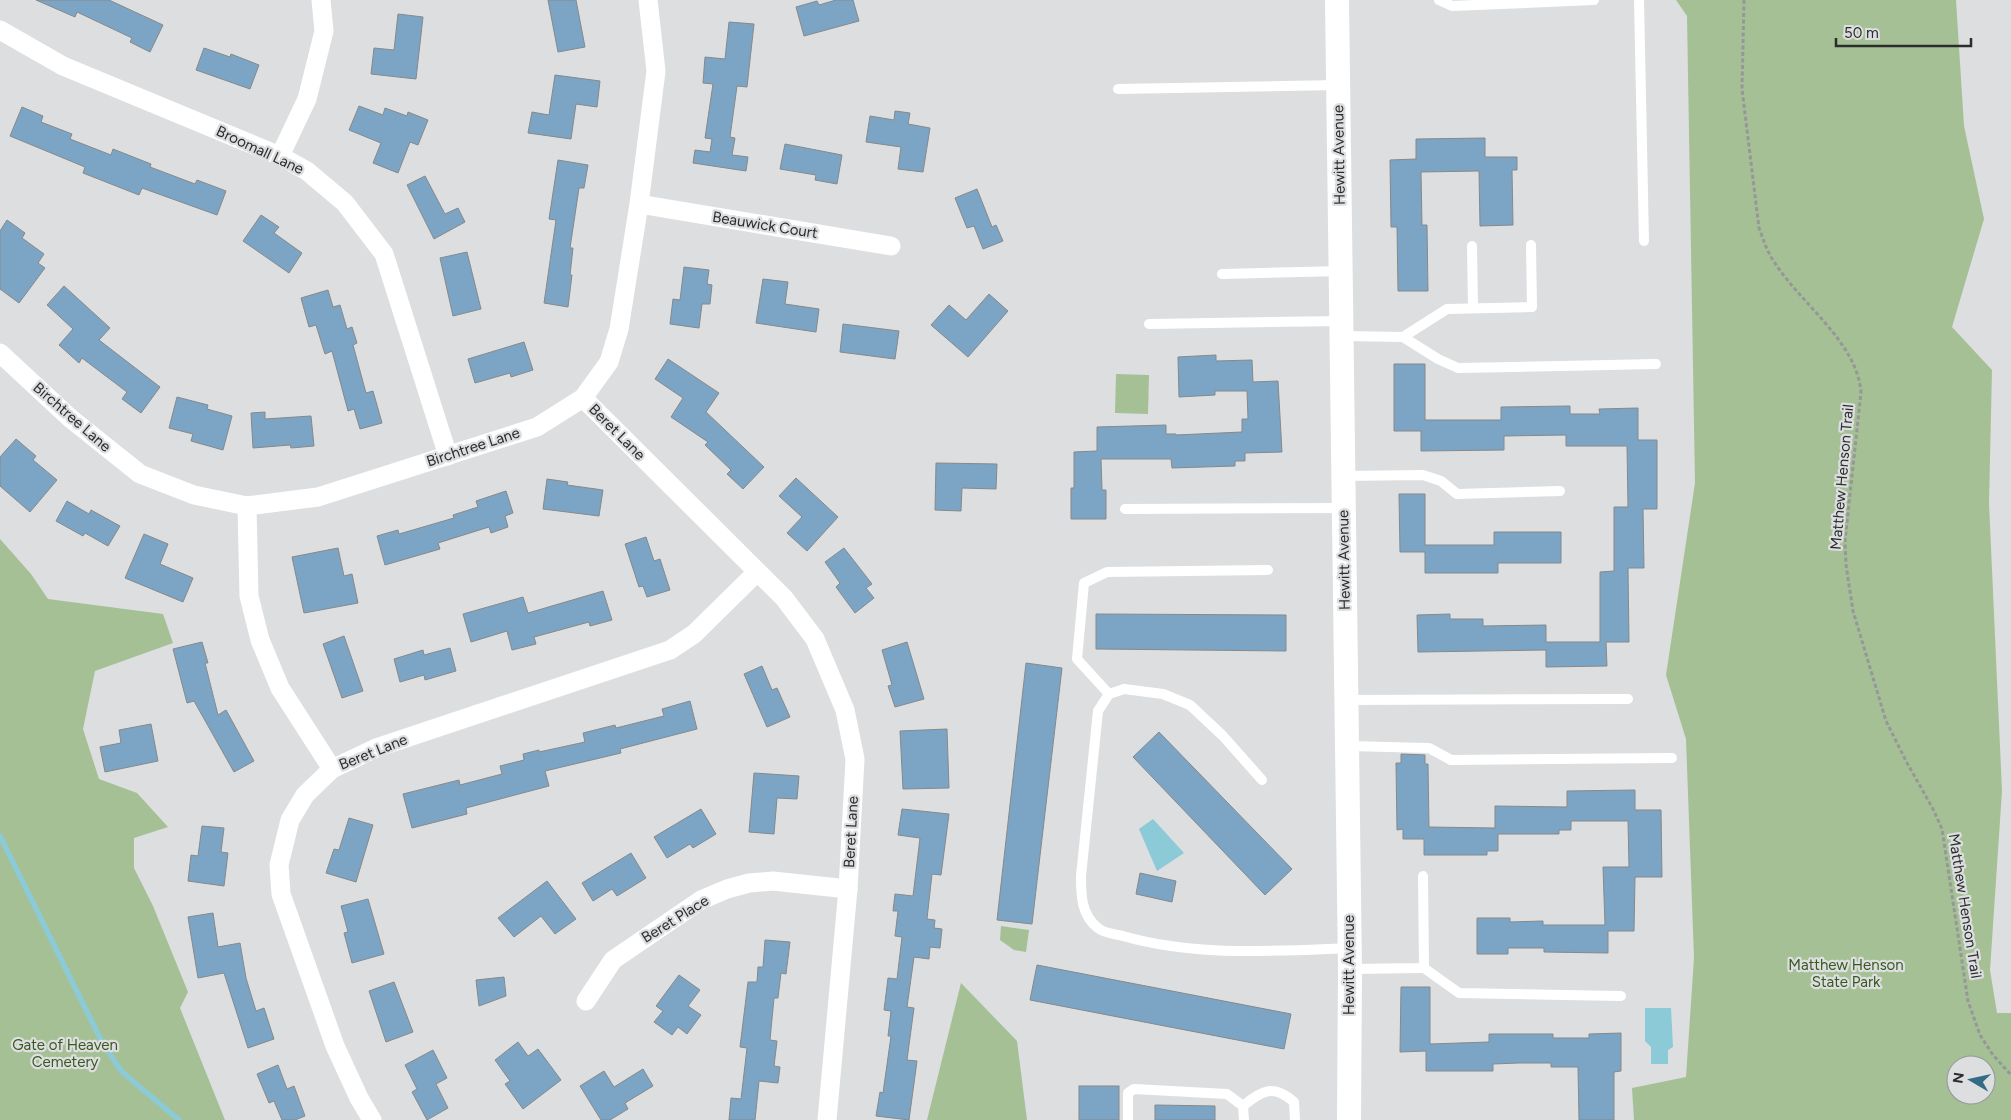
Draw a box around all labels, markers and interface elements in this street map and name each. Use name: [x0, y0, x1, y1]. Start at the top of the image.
scale bar: [1836, 15, 1971, 47]
text: 50 m: [1844, 24, 1879, 42]
street label: Hewitt Avenue: [1329, 105, 1349, 205]
street label: Broomall Lane: [213, 122, 307, 178]
street label: Beauwick Court: [711, 208, 819, 242]
street label: Birchtree Lane: [29, 378, 115, 456]
street label: Beret Lane: [585, 400, 649, 464]
street label: Matthew Henson Trail: [1827, 403, 1857, 551]
street label: Birchtree Lane: [424, 423, 522, 471]
street label: Hewitt Avenue: [1334, 510, 1354, 610]
street label: Beret Lane: [336, 730, 410, 774]
street label: Beret Lane: [840, 796, 862, 868]
street label: Matthew Henson Trail: [1945, 832, 1985, 980]
street label: Beret Place: [638, 891, 712, 947]
street label: Hewitt Avenue: [1340, 915, 1358, 1015]
park label: Matthew Henson State Park: [1788, 956, 1904, 991]
park label: Gate of Heaven Cemetery: [12, 1036, 118, 1071]
north arrow: [1946, 1055, 1996, 1105]
text: N: [1949, 1071, 1968, 1085]

